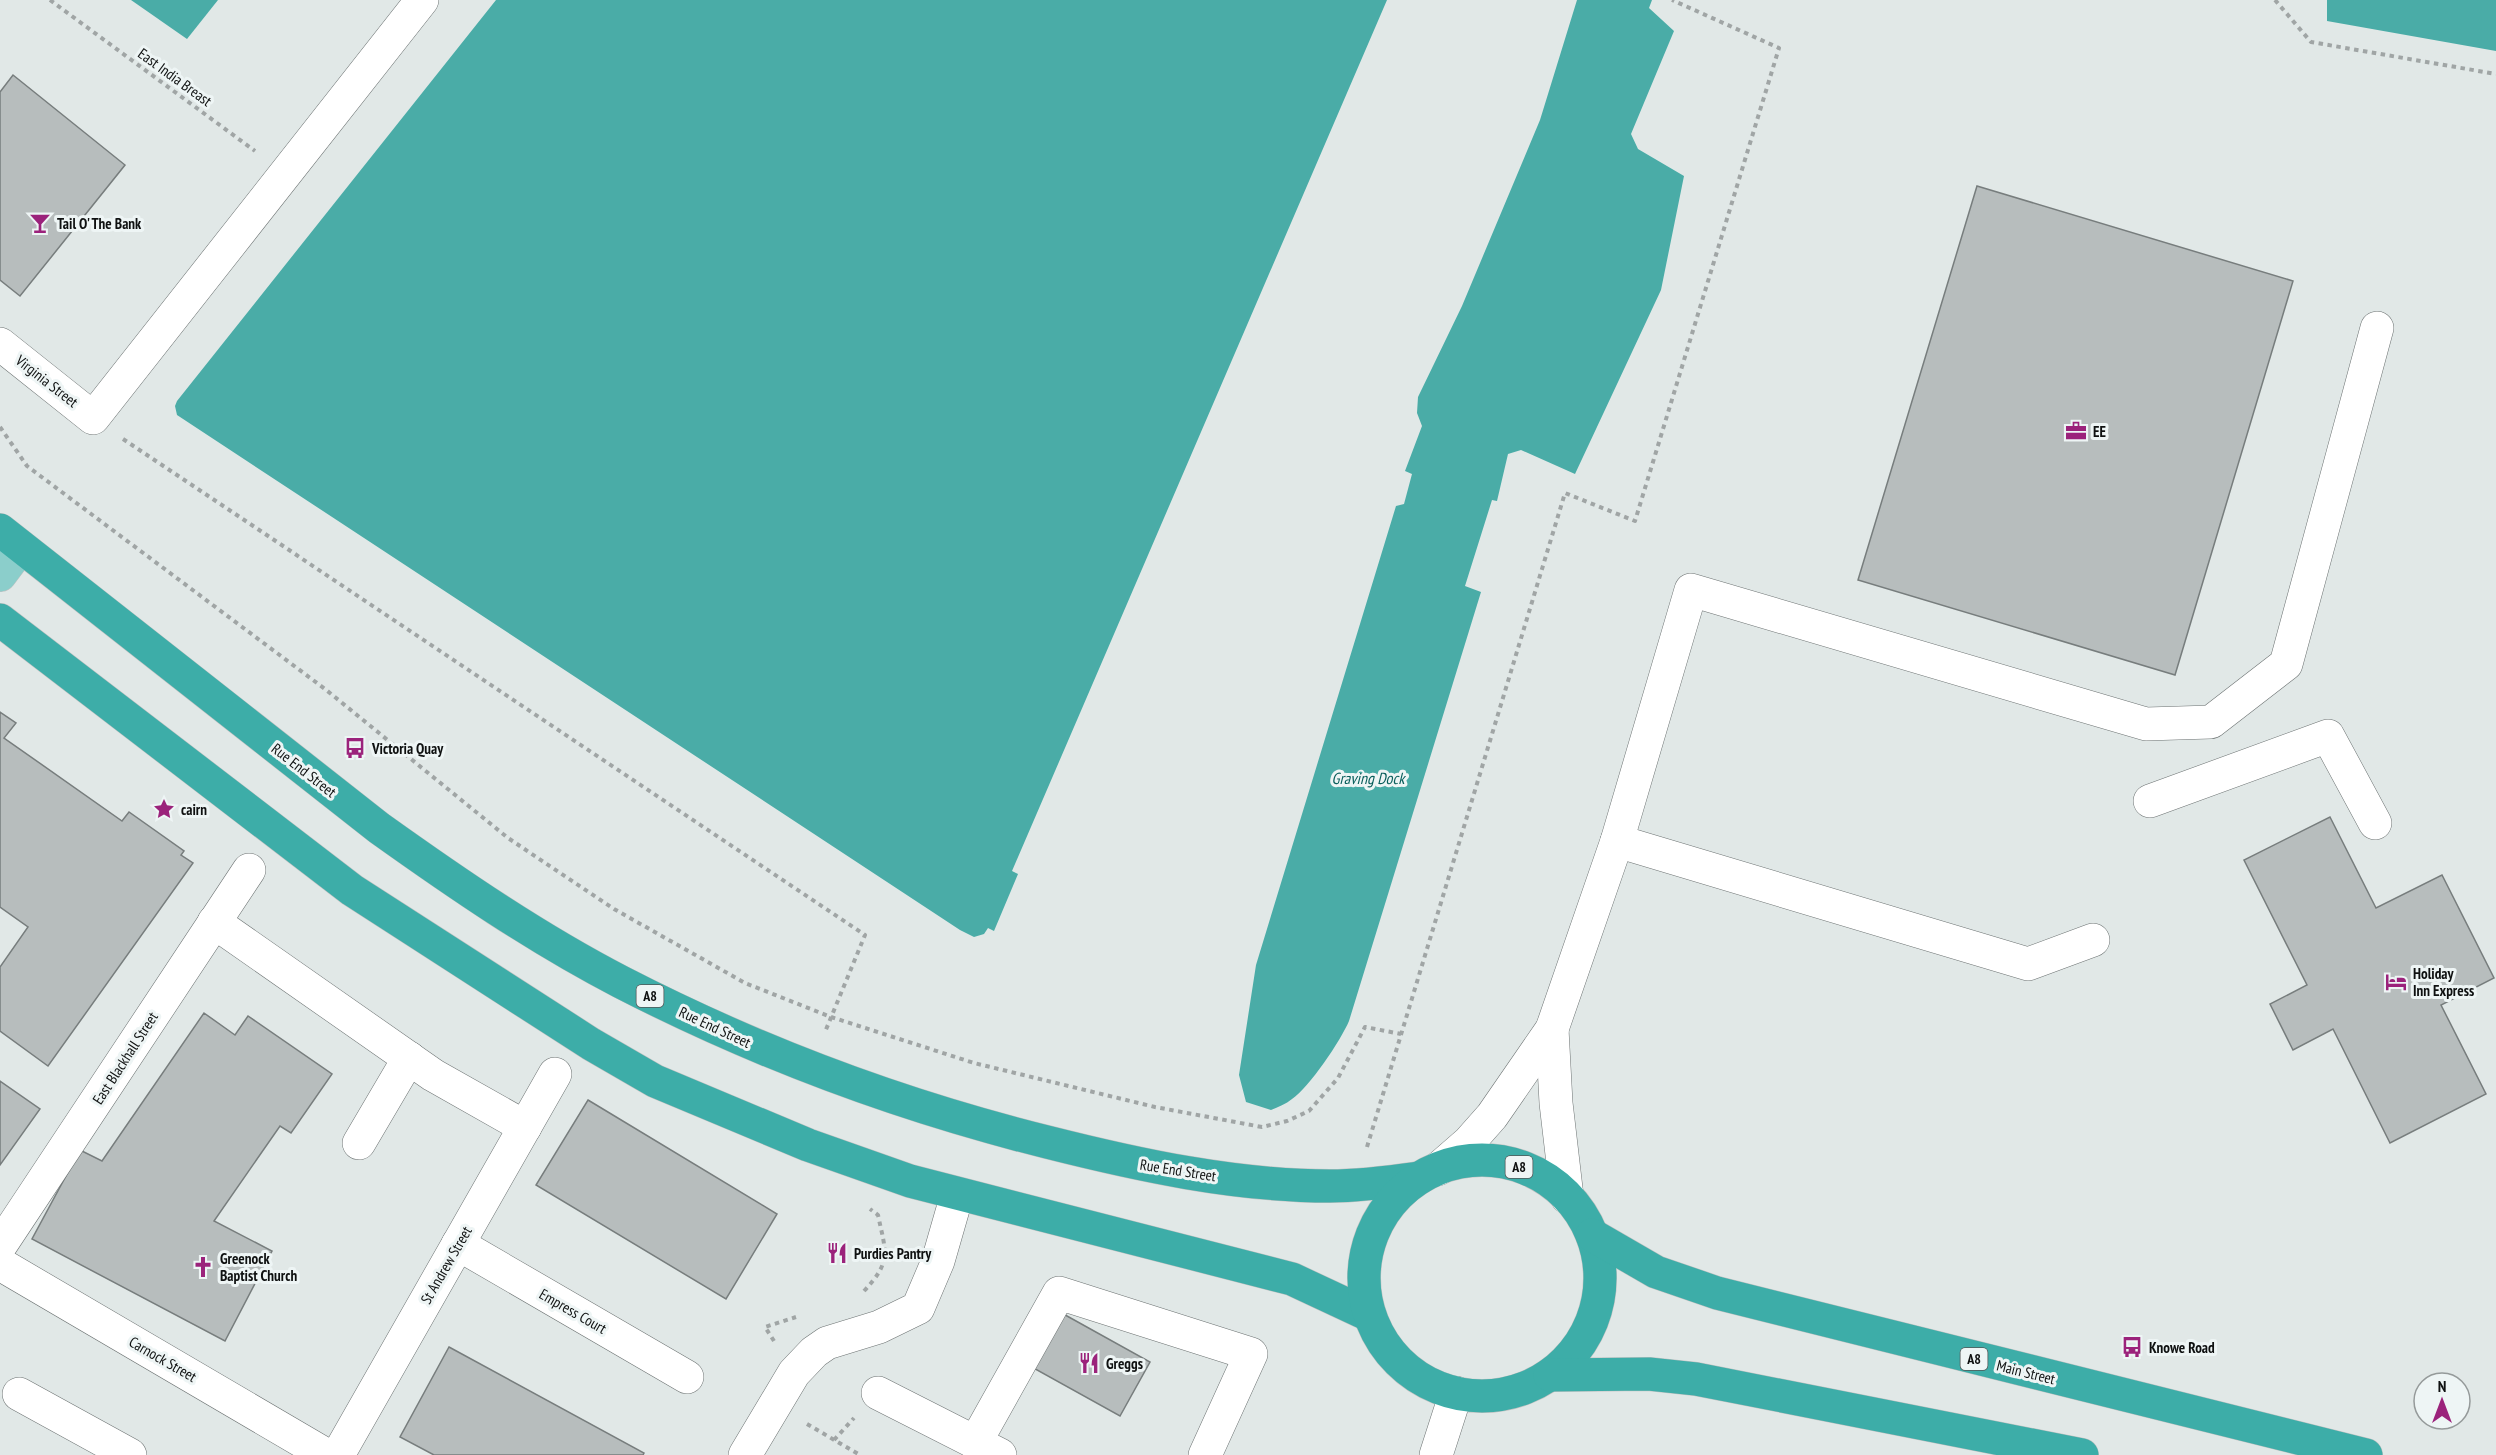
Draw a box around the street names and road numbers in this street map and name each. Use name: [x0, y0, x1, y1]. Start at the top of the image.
street label: East India Breast: [134, 44, 216, 110]
street label: Virginia Street: [11, 350, 82, 411]
street label: Rue End Street: [268, 739, 340, 801]
road number: A8: [636, 985, 664, 1007]
street label: Rue End Street: [676, 1002, 754, 1052]
street label: East Blackhall Street: [88, 1008, 162, 1108]
street label: Rue End Street: [1139, 1155, 1217, 1185]
road number: A8: [1506, 1156, 1532, 1178]
street label: St Andrew Street: [416, 1223, 476, 1307]
street label: Empress Court: [536, 1284, 610, 1338]
street label: Carnock Street: [126, 1332, 200, 1386]
road number: A8: [1960, 1348, 1988, 1370]
street label: Main Street: [1995, 1356, 2057, 1388]

